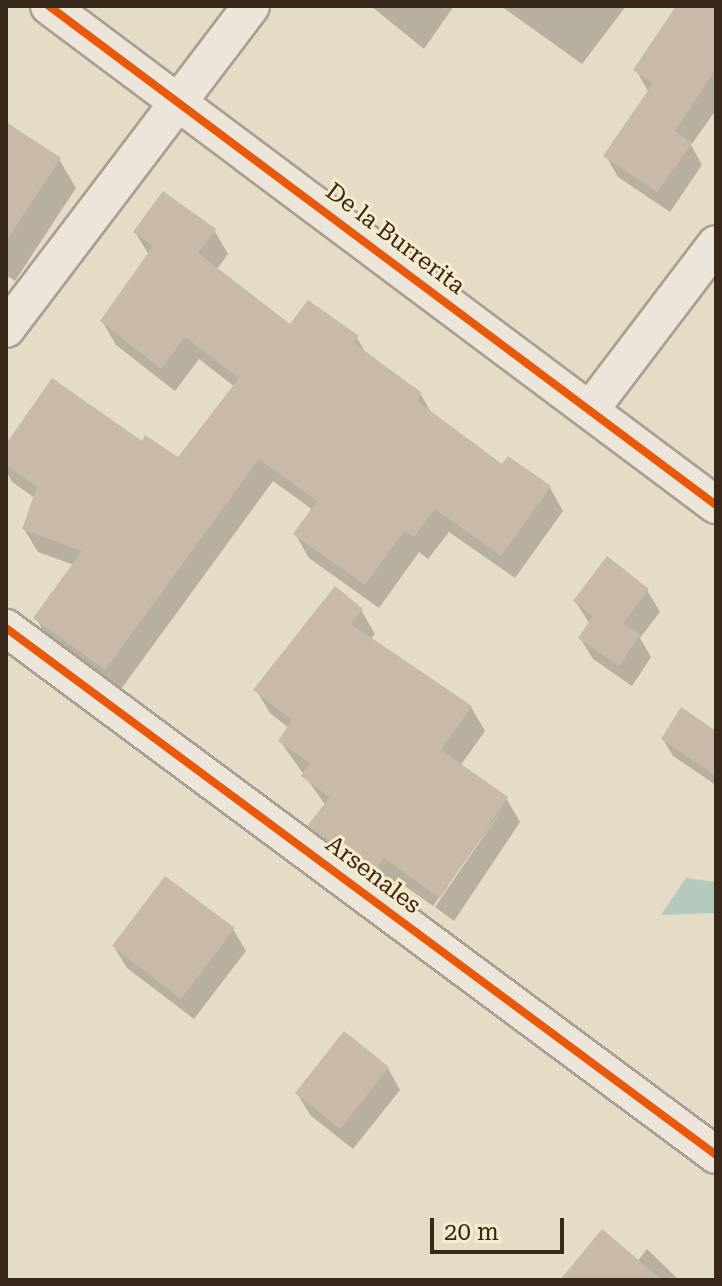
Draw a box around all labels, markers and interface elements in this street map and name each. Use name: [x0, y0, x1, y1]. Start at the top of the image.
street label: De la Burrerita: [320, 177, 470, 301]
street label: Arsenales: [320, 830, 426, 920]
scale bar: [434, 1202, 568, 1252]
text: 20 m: [444, 1218, 499, 1246]

